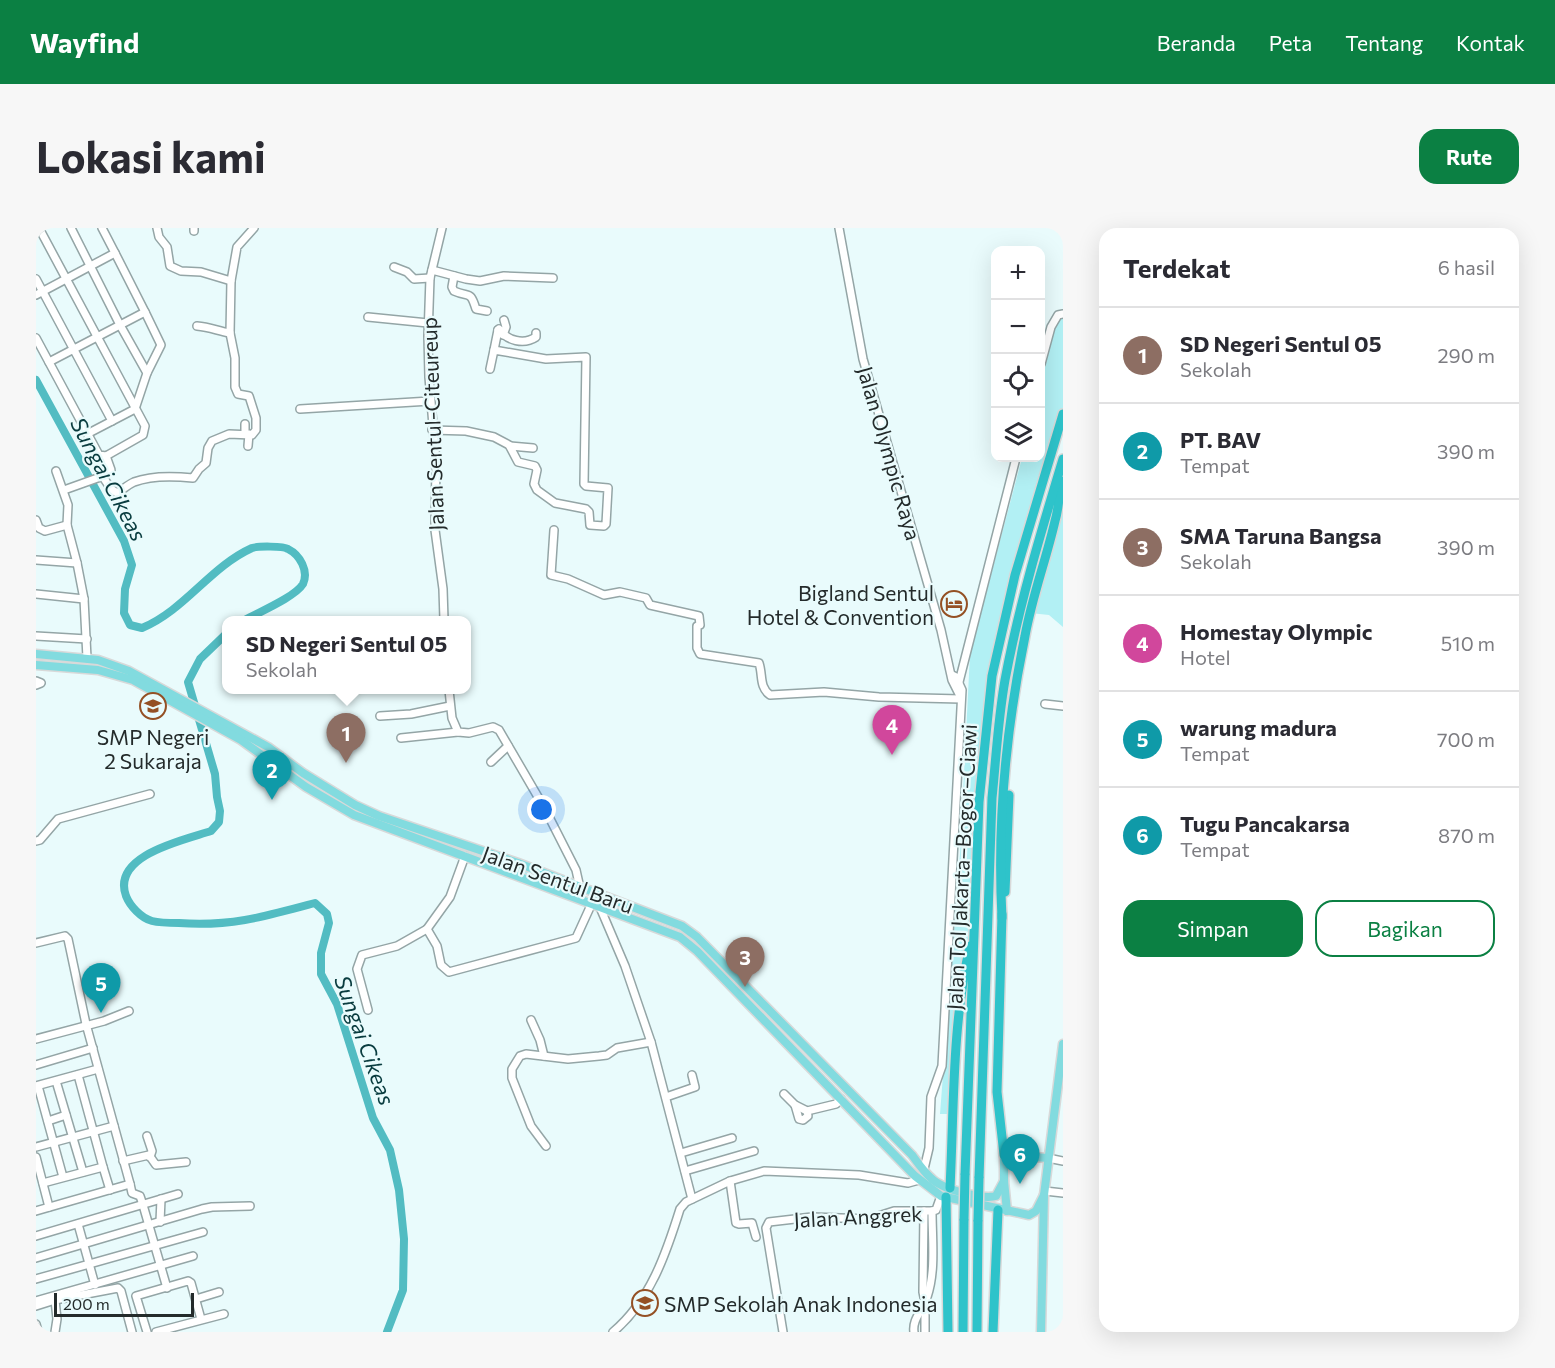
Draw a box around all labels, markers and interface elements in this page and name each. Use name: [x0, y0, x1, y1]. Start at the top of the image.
text: Wayfind: [30, 25, 139, 59]
text: Beranda: [1157, 30, 1236, 55]
text: Peta: [1269, 30, 1312, 55]
text: Tentang: [1345, 30, 1423, 55]
text: Kontak: [1456, 30, 1525, 55]
button: Rute: [1419, 129, 1519, 184]
text: Lokasi kami: [36, 130, 266, 182]
map controls: [991, 246, 1045, 462]
button: +: [991, 246, 1045, 300]
text: Terdekat: [1123, 252, 1230, 283]
text: 6 hasil: [1438, 255, 1495, 279]
button: −: [991, 300, 1045, 354]
street label: Jalan Sentul-Citeureup: [416, 317, 448, 531]
text: SD Negeri Sentul 05: [1180, 330, 1382, 357]
text: 1: [1138, 343, 1147, 367]
text: 290 m: [1437, 343, 1495, 367]
button: locate: [991, 354, 1045, 408]
text: Sekolah: [1180, 357, 1252, 381]
street label: Jalan Olympic Raya: [853, 363, 927, 543]
button: layers: [991, 408, 1045, 462]
water label: Sungai Cikeas: [65, 413, 153, 545]
text: PT. BAV: [1180, 426, 1261, 453]
text: 2: [1137, 439, 1148, 463]
text: 390 m: [1437, 439, 1495, 463]
text: Tempat: [1180, 453, 1250, 477]
text: SMA Taruna Bangsa: [1180, 522, 1382, 549]
text: 3: [1137, 535, 1148, 559]
text: 390 m: [1437, 535, 1495, 559]
text: Sekolah: [1180, 549, 1252, 573]
place label: Bigland Sentul Hotel & Convention: [747, 580, 934, 629]
hotel icon: Bigland Sentul Hotel & Convention: [939, 589, 969, 619]
popup: [222, 616, 471, 694]
text: Homestay Olympic: [1180, 618, 1372, 645]
text: SD Negeri Sentul 05: [246, 630, 447, 657]
text: 4: [1136, 631, 1149, 655]
text: 510 m: [1441, 631, 1495, 655]
text: Hotel: [1180, 645, 1230, 669]
text: Sekolah: [246, 657, 317, 681]
school or university icon: SMP Negeri 2 Sukaraja: [138, 691, 168, 721]
pin: 4: [872, 706, 912, 755]
pin: 1: [326, 714, 366, 763]
text: warung madura: [1180, 714, 1337, 741]
street label: Jalan Tol Jakarta–Bogor–Ciawi: [941, 723, 981, 1011]
place label: SMP Negeri 2 Sukaraja: [97, 724, 209, 773]
text: 5: [1137, 727, 1148, 751]
text: 700 m: [1437, 727, 1495, 751]
text: Tempat: [1180, 741, 1250, 765]
pin: 2: [252, 750, 292, 800]
your location: [527, 795, 556, 824]
text: Tugu Pancakarsa: [1180, 810, 1350, 837]
text: 6: [1136, 823, 1149, 847]
text: 870 m: [1438, 823, 1495, 847]
text: Tempat: [1180, 837, 1250, 861]
street label: Jalan Sentul Baru: [479, 840, 637, 918]
button: Simpan: [1123, 900, 1303, 957]
button: Bagikan: [1315, 900, 1495, 957]
pin: 3: [726, 938, 764, 987]
pin: 5: [82, 964, 120, 1013]
water label: Sungai Cikeas: [329, 971, 401, 1109]
pin: 6: [1000, 1134, 1040, 1184]
street label: Jalan Anggrek: [793, 1200, 923, 1232]
school or university icon: SMP Sekolah Anak Indonesia: [630, 1288, 660, 1318]
scale bar: [54, 1290, 194, 1318]
place label: SMP Sekolah Anak Indonesia: [664, 1291, 937, 1316]
text: 200 m: [63, 1294, 110, 1313]

